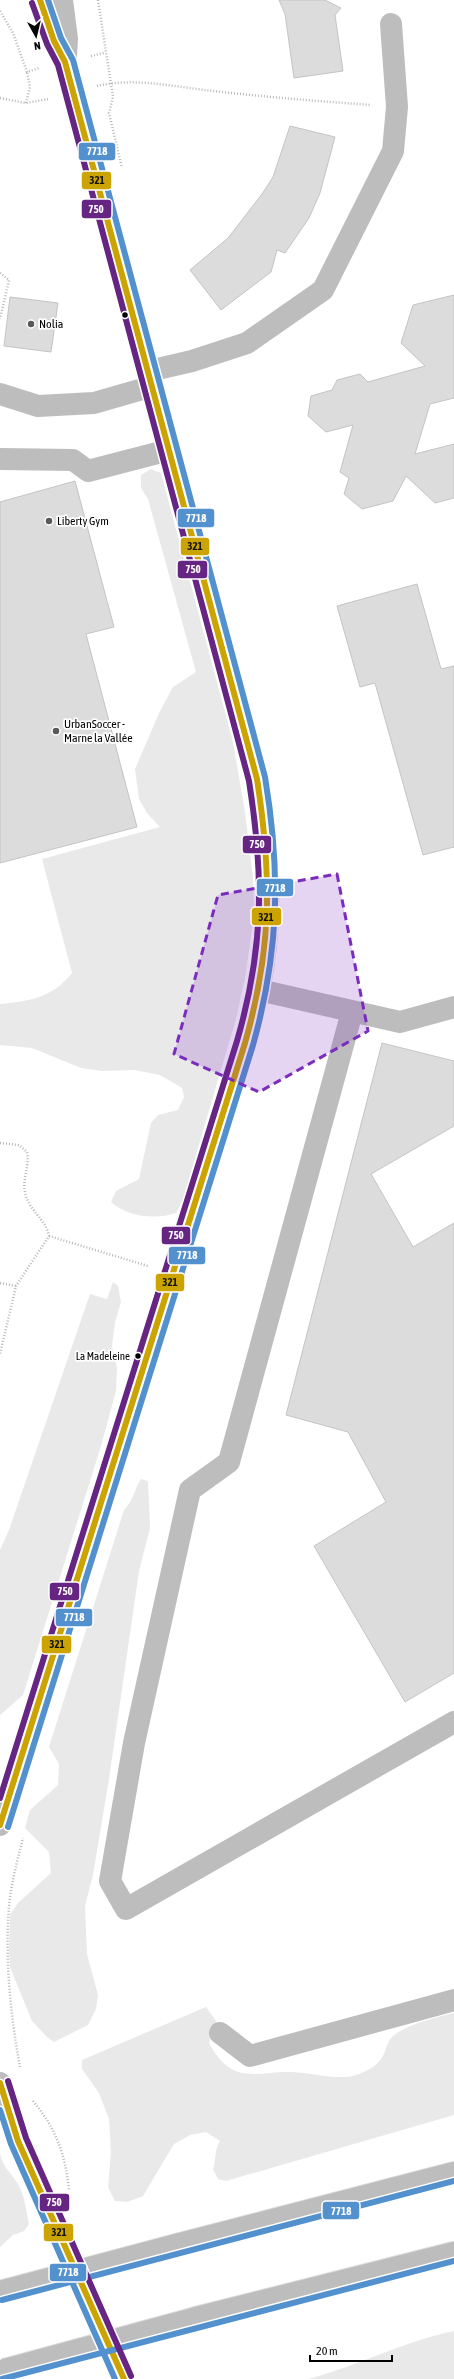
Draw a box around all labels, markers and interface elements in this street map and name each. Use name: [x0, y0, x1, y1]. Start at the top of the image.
north arrow: [16, 16, 56, 56]
text: N: [33, 40, 41, 52]
line badge: 7718: [78, 142, 116, 161]
text: 7718: [87, 145, 107, 157]
line badge: 321: [81, 171, 112, 190]
text: 321: [89, 174, 105, 186]
line badge: 750: [81, 199, 112, 219]
text: 750: [88, 203, 104, 215]
unlabelled marker: [120, 310, 130, 320]
place label: Nolia: [39, 317, 63, 331]
marker: Nolia: [26, 319, 36, 329]
line badge: 7718: [177, 508, 215, 528]
text: 7718: [186, 512, 206, 524]
place label: Liberty Gym: [57, 514, 109, 528]
marker: Liberty Gym: [44, 516, 54, 526]
line badge: 321: [180, 537, 210, 556]
text: 321: [187, 540, 203, 552]
line badge: 750: [177, 560, 208, 579]
text: 750: [185, 563, 201, 575]
place label: UrbanSoccer - Marne la Vallée: [64, 717, 133, 745]
marker: UrbanSoccer - Marne la Vallée: [51, 726, 61, 736]
line badge: 750: [242, 835, 272, 854]
text: 750: [249, 838, 265, 850]
line badge: 7718: [256, 878, 294, 897]
text: 7718: [265, 882, 285, 894]
line badge: 321: [251, 907, 282, 926]
text: 321: [258, 911, 274, 923]
line badge: 750: [161, 1226, 191, 1245]
text: 750: [168, 1229, 184, 1241]
line badge: 7718: [168, 1246, 206, 1265]
text: 7718: [177, 1249, 197, 1261]
line badge: 321: [155, 1273, 185, 1292]
text: 321: [162, 1276, 178, 1288]
place label: La Madeleine: [76, 1350, 130, 1362]
marker: La Madeleine: [133, 1351, 143, 1361]
line badge: 750: [49, 1582, 80, 1601]
text: 750: [57, 1585, 73, 1597]
line badge: 7718: [55, 1608, 93, 1627]
text: 7718: [64, 1611, 84, 1623]
line badge: 321: [41, 1635, 72, 1654]
text: 321: [49, 1638, 65, 1650]
line badge: 750: [39, 2193, 70, 2212]
text: 750: [46, 2196, 62, 2208]
line badge: 7718: [322, 2201, 360, 2220]
text: 7718: [331, 2205, 351, 2217]
line badge: 321: [43, 2223, 74, 2242]
text: 321: [51, 2226, 67, 2238]
line badge: 7718: [49, 2263, 87, 2282]
text: 7718: [58, 2266, 78, 2278]
scale bar: [310, 2337, 392, 2363]
text: 20 m: [316, 2344, 338, 2358]

